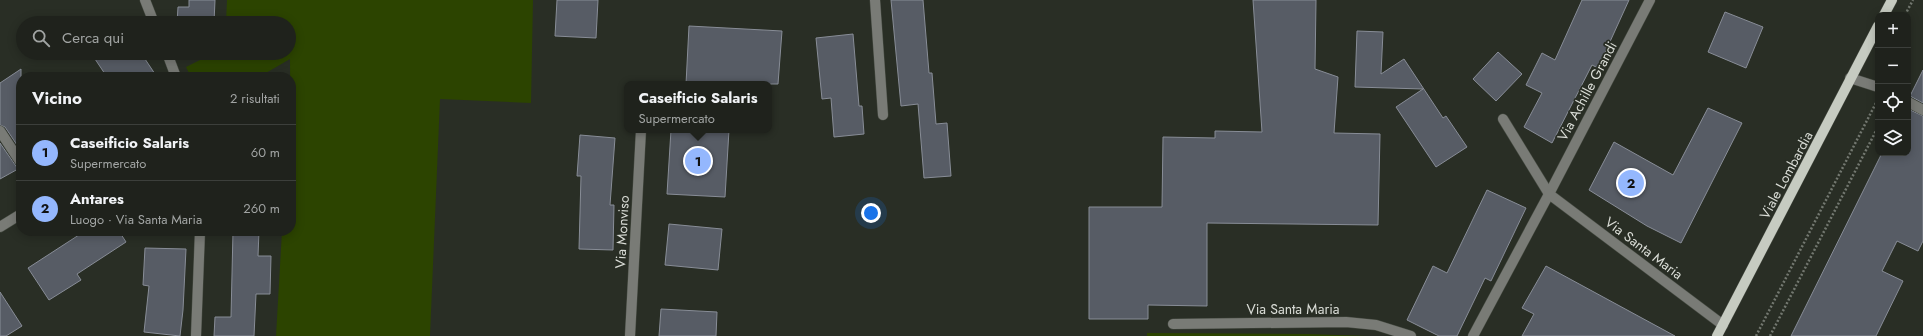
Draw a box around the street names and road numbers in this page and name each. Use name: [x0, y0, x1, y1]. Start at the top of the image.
street label: Via Achille Grandi: [1552, 38, 1622, 144]
street label: Viale Lombardia: [1754, 127, 1818, 223]
street label: Via Monviso: [610, 195, 634, 269]
street label: Via Santa Maria: [1601, 212, 1687, 284]
street label: Via Santa Maria: [1246, 299, 1340, 319]

